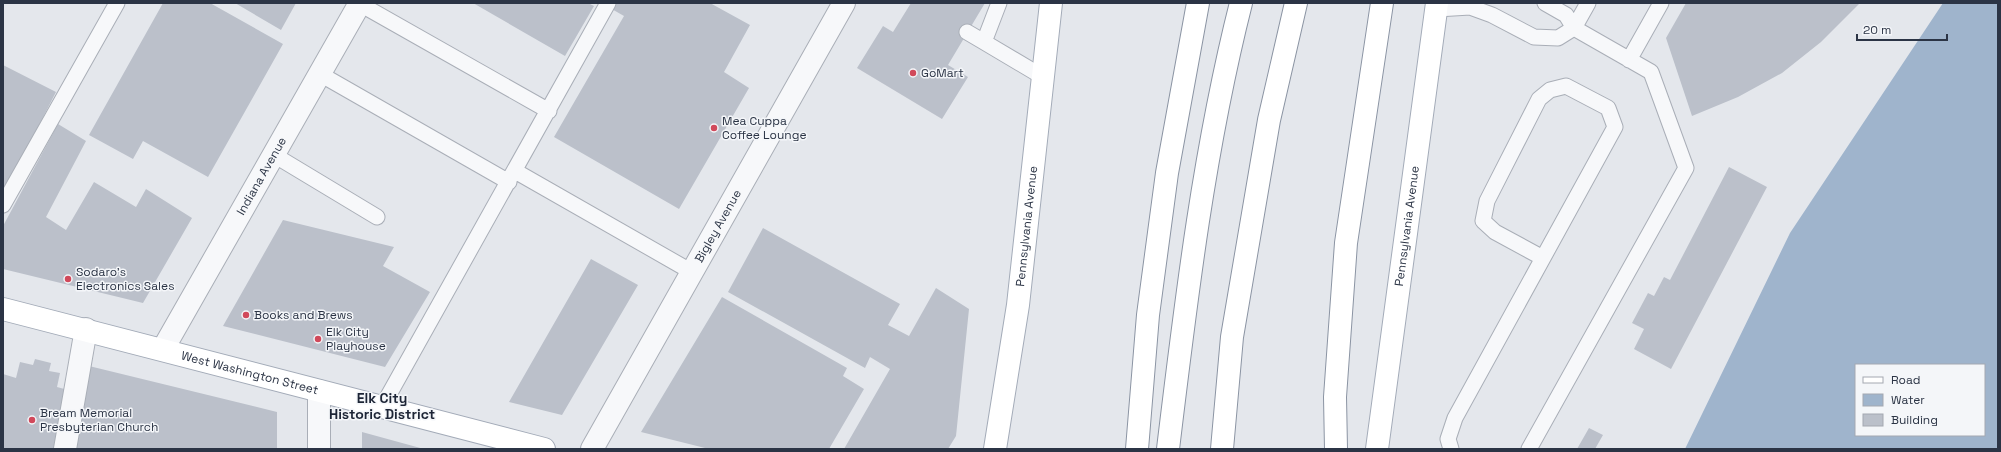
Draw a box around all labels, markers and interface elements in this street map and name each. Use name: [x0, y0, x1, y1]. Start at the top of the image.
scale bar: [1857, 16, 1947, 42]
text: 20 m: [1863, 22, 1891, 38]
place label: GoMart: [921, 65, 964, 81]
marker: GoMart: [908, 68, 918, 78]
place label: Mea Cuppa Coffee Lounge: [722, 113, 806, 143]
marker: Mea Cuppa Coffee Lounge: [709, 123, 719, 133]
street label: Indiana Avenue: [233, 134, 290, 218]
street label: Pennsylvania Avenue: [1012, 165, 1041, 287]
street label: Pennsylvania Avenue: [1391, 165, 1423, 287]
street label: Bigley Avenue: [691, 187, 745, 265]
place label: Sodaro's Electronics Sales: [76, 264, 174, 294]
marker: Sodaro's Electronics Sales: [63, 274, 73, 284]
place label: Books and Brews: [254, 307, 353, 323]
marker: Books and Brews: [241, 310, 251, 320]
place label: Elk City Playhouse: [326, 324, 386, 354]
marker: Elk City Playhouse: [313, 334, 323, 344]
street label: West Washington Street: [180, 347, 320, 398]
legend: [1855, 364, 1985, 436]
text: Road: [1891, 372, 1920, 388]
district label: Elk City Historic District: [329, 389, 435, 423]
text: Water: [1891, 392, 1925, 408]
place label: Bream Memorial Presbyterian Church: [40, 405, 158, 435]
text: Building: [1891, 412, 1938, 428]
marker: Bream Memorial Presbyterian Church: [27, 415, 37, 425]

